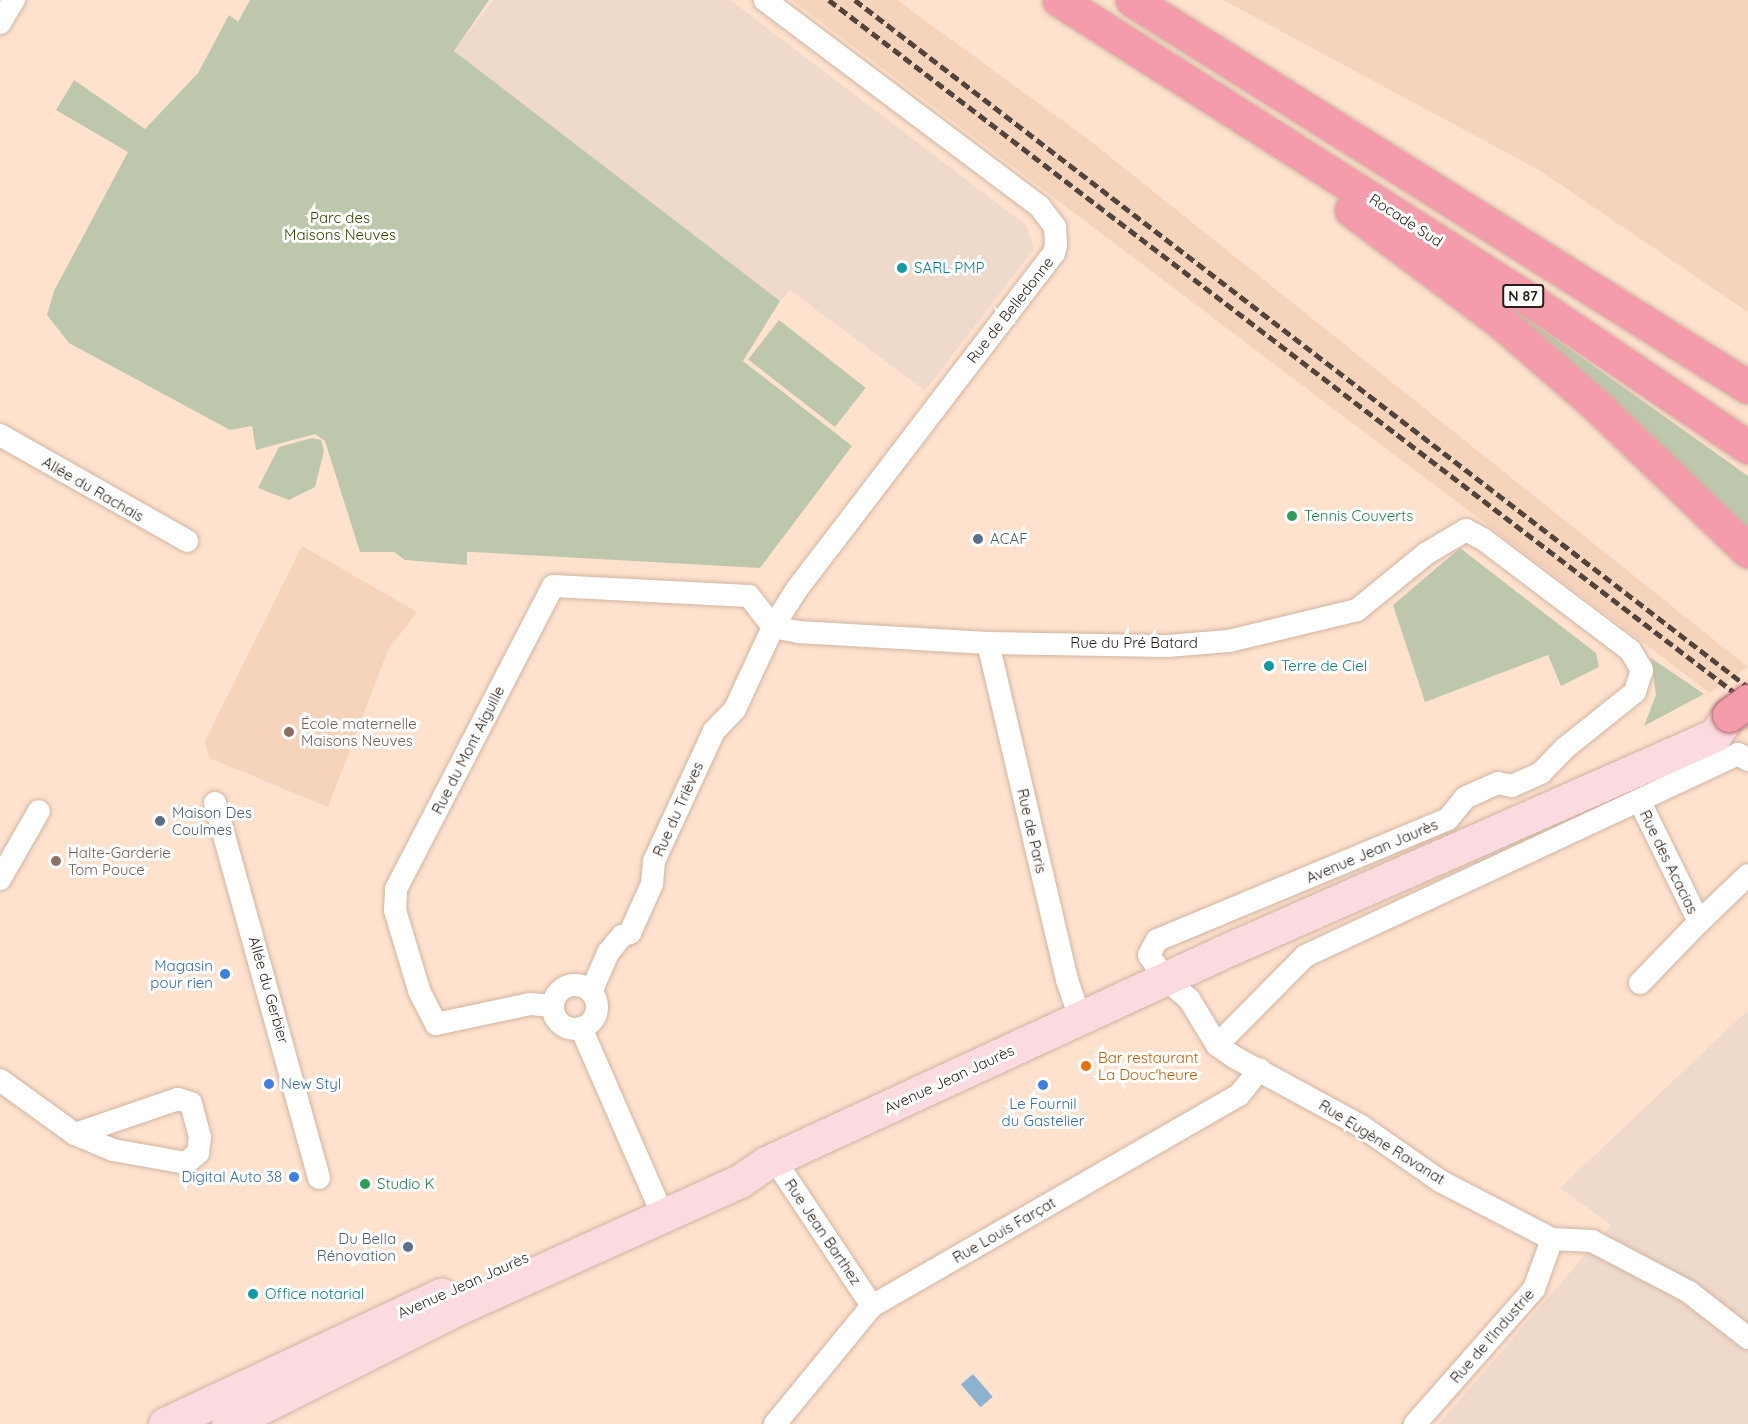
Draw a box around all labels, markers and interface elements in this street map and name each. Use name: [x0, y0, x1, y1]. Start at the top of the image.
street label: Rocade Sud: [1366, 190, 1446, 250]
park label: Parc des Maisons Neuves: [284, 208, 396, 243]
street label: Rue de Belledonne: [963, 253, 1057, 367]
place label: SARL PMP: [914, 259, 985, 277]
marker: SARL PMP: [895, 261, 909, 275]
road number: N 87: [1502, 285, 1544, 307]
street label: Allée du Rachais: [39, 453, 147, 525]
place label: Tennis Couverts: [1304, 507, 1413, 525]
marker: Tennis Couverts: [1285, 509, 1299, 523]
place label: ACAF: [990, 530, 1028, 548]
marker: ACAF: [971, 532, 985, 546]
street label: Rue du Pré Batard: [1070, 634, 1198, 652]
place label: Terre de Ciel: [1281, 657, 1367, 675]
marker: Terre de Ciel: [1262, 659, 1276, 673]
street label: Rue du Mont Aiguille: [428, 683, 508, 817]
place label: École maternelle Maisons Neuves: [301, 714, 417, 749]
marker: École maternelle Maisons Neuves: [282, 725, 296, 739]
street label: Rue du Trièves: [649, 759, 707, 859]
street label: Rue de Paris: [1013, 787, 1051, 875]
place label: Maison Des Coulmes: [172, 803, 252, 838]
street label: Rue des Acacias: [1636, 807, 1702, 917]
marker: Maison Des Coulmes: [153, 814, 167, 828]
street label: Avenue Jean Jaurès: [1303, 815, 1441, 887]
place label: Halte-Garderie Tom Pouce: [68, 843, 171, 878]
marker: Halte-Garderie Tom Pouce: [49, 854, 63, 868]
street label: Allée du Gerbier: [245, 934, 293, 1046]
place label: Magasin pour rien: [150, 956, 213, 991]
marker: Magasin pour rien: [218, 967, 232, 981]
street label: Avenue Jean Jaurès: [881, 1041, 1017, 1117]
place label: Bar restaurant La Douc'heure: [1098, 1048, 1199, 1083]
marker: Bar restaurant La Douc'heure: [1079, 1059, 1093, 1073]
place label: New Styl: [281, 1075, 341, 1093]
marker: New Styl: [262, 1077, 276, 1091]
marker: Le Fournil du Gastelier: [1036, 1078, 1050, 1092]
place label: Le Fournil du Gastelier: [1001, 1094, 1085, 1129]
street label: Rue Eugène Ravanat: [1316, 1096, 1448, 1188]
place label: Digital Auto 38: [182, 1168, 282, 1186]
marker: Digital Auto 38: [287, 1170, 301, 1184]
place label: Studio K: [377, 1175, 435, 1193]
street label: Rue Jean Barthez: [781, 1176, 865, 1288]
marker: Studio K: [358, 1177, 372, 1191]
street label: Rue Louis Farçat: [949, 1193, 1059, 1267]
place label: Du Bella Rénovation: [317, 1229, 396, 1264]
marker: Du Bella Rénovation: [401, 1240, 415, 1254]
street label: Avenue Jean Jaurès: [395, 1248, 531, 1322]
place label: Office notarial: [265, 1285, 364, 1303]
street label: Rue de l'Industrie: [1446, 1285, 1538, 1387]
marker: Office notarial: [246, 1287, 260, 1301]

